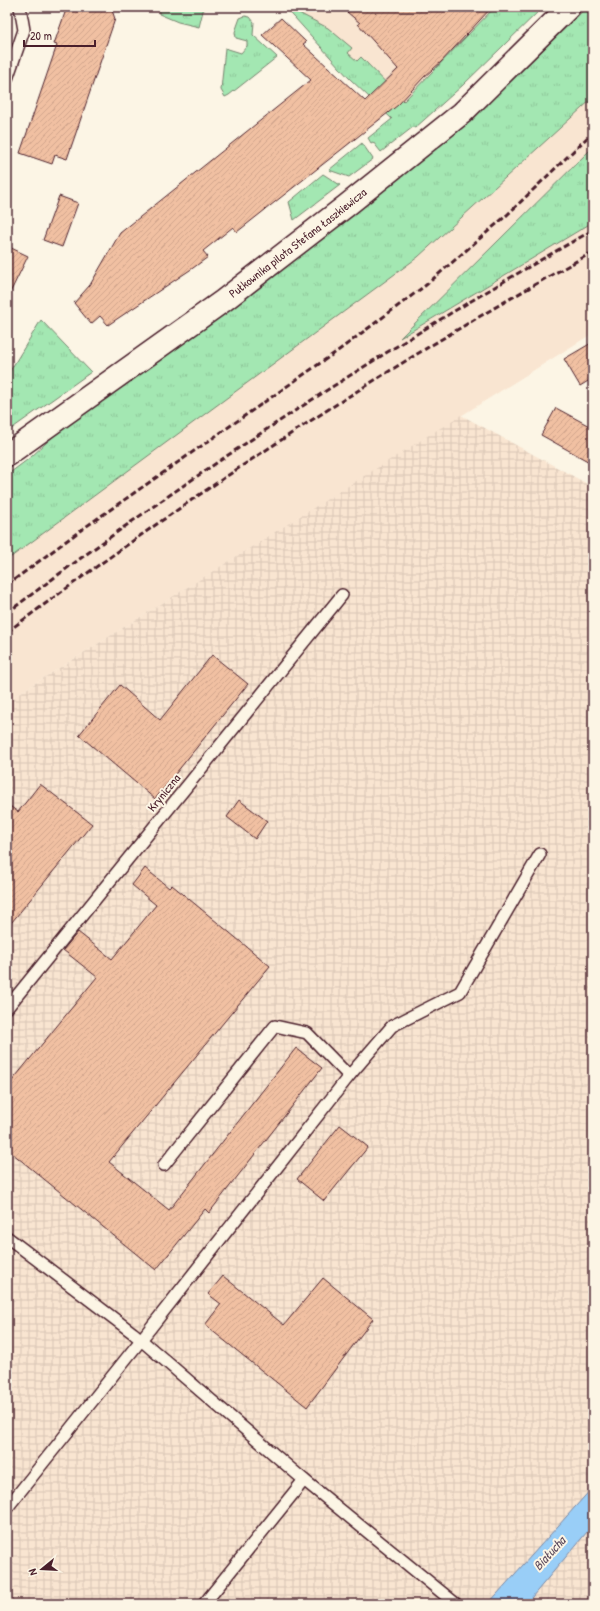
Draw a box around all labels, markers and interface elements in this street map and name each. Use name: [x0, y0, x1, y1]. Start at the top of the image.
scale bar: [24, 22, 95, 48]
text: 20 m: [30, 27, 52, 44]
street label: Pułkownika pilota Stefana Łaszkiewicza: [225, 184, 370, 301]
street label: Kryniczna: [143, 770, 184, 815]
water label: Białucha: [529, 1531, 570, 1574]
north arrow: [22, 1549, 62, 1589]
text: N: [25, 1567, 40, 1577]

